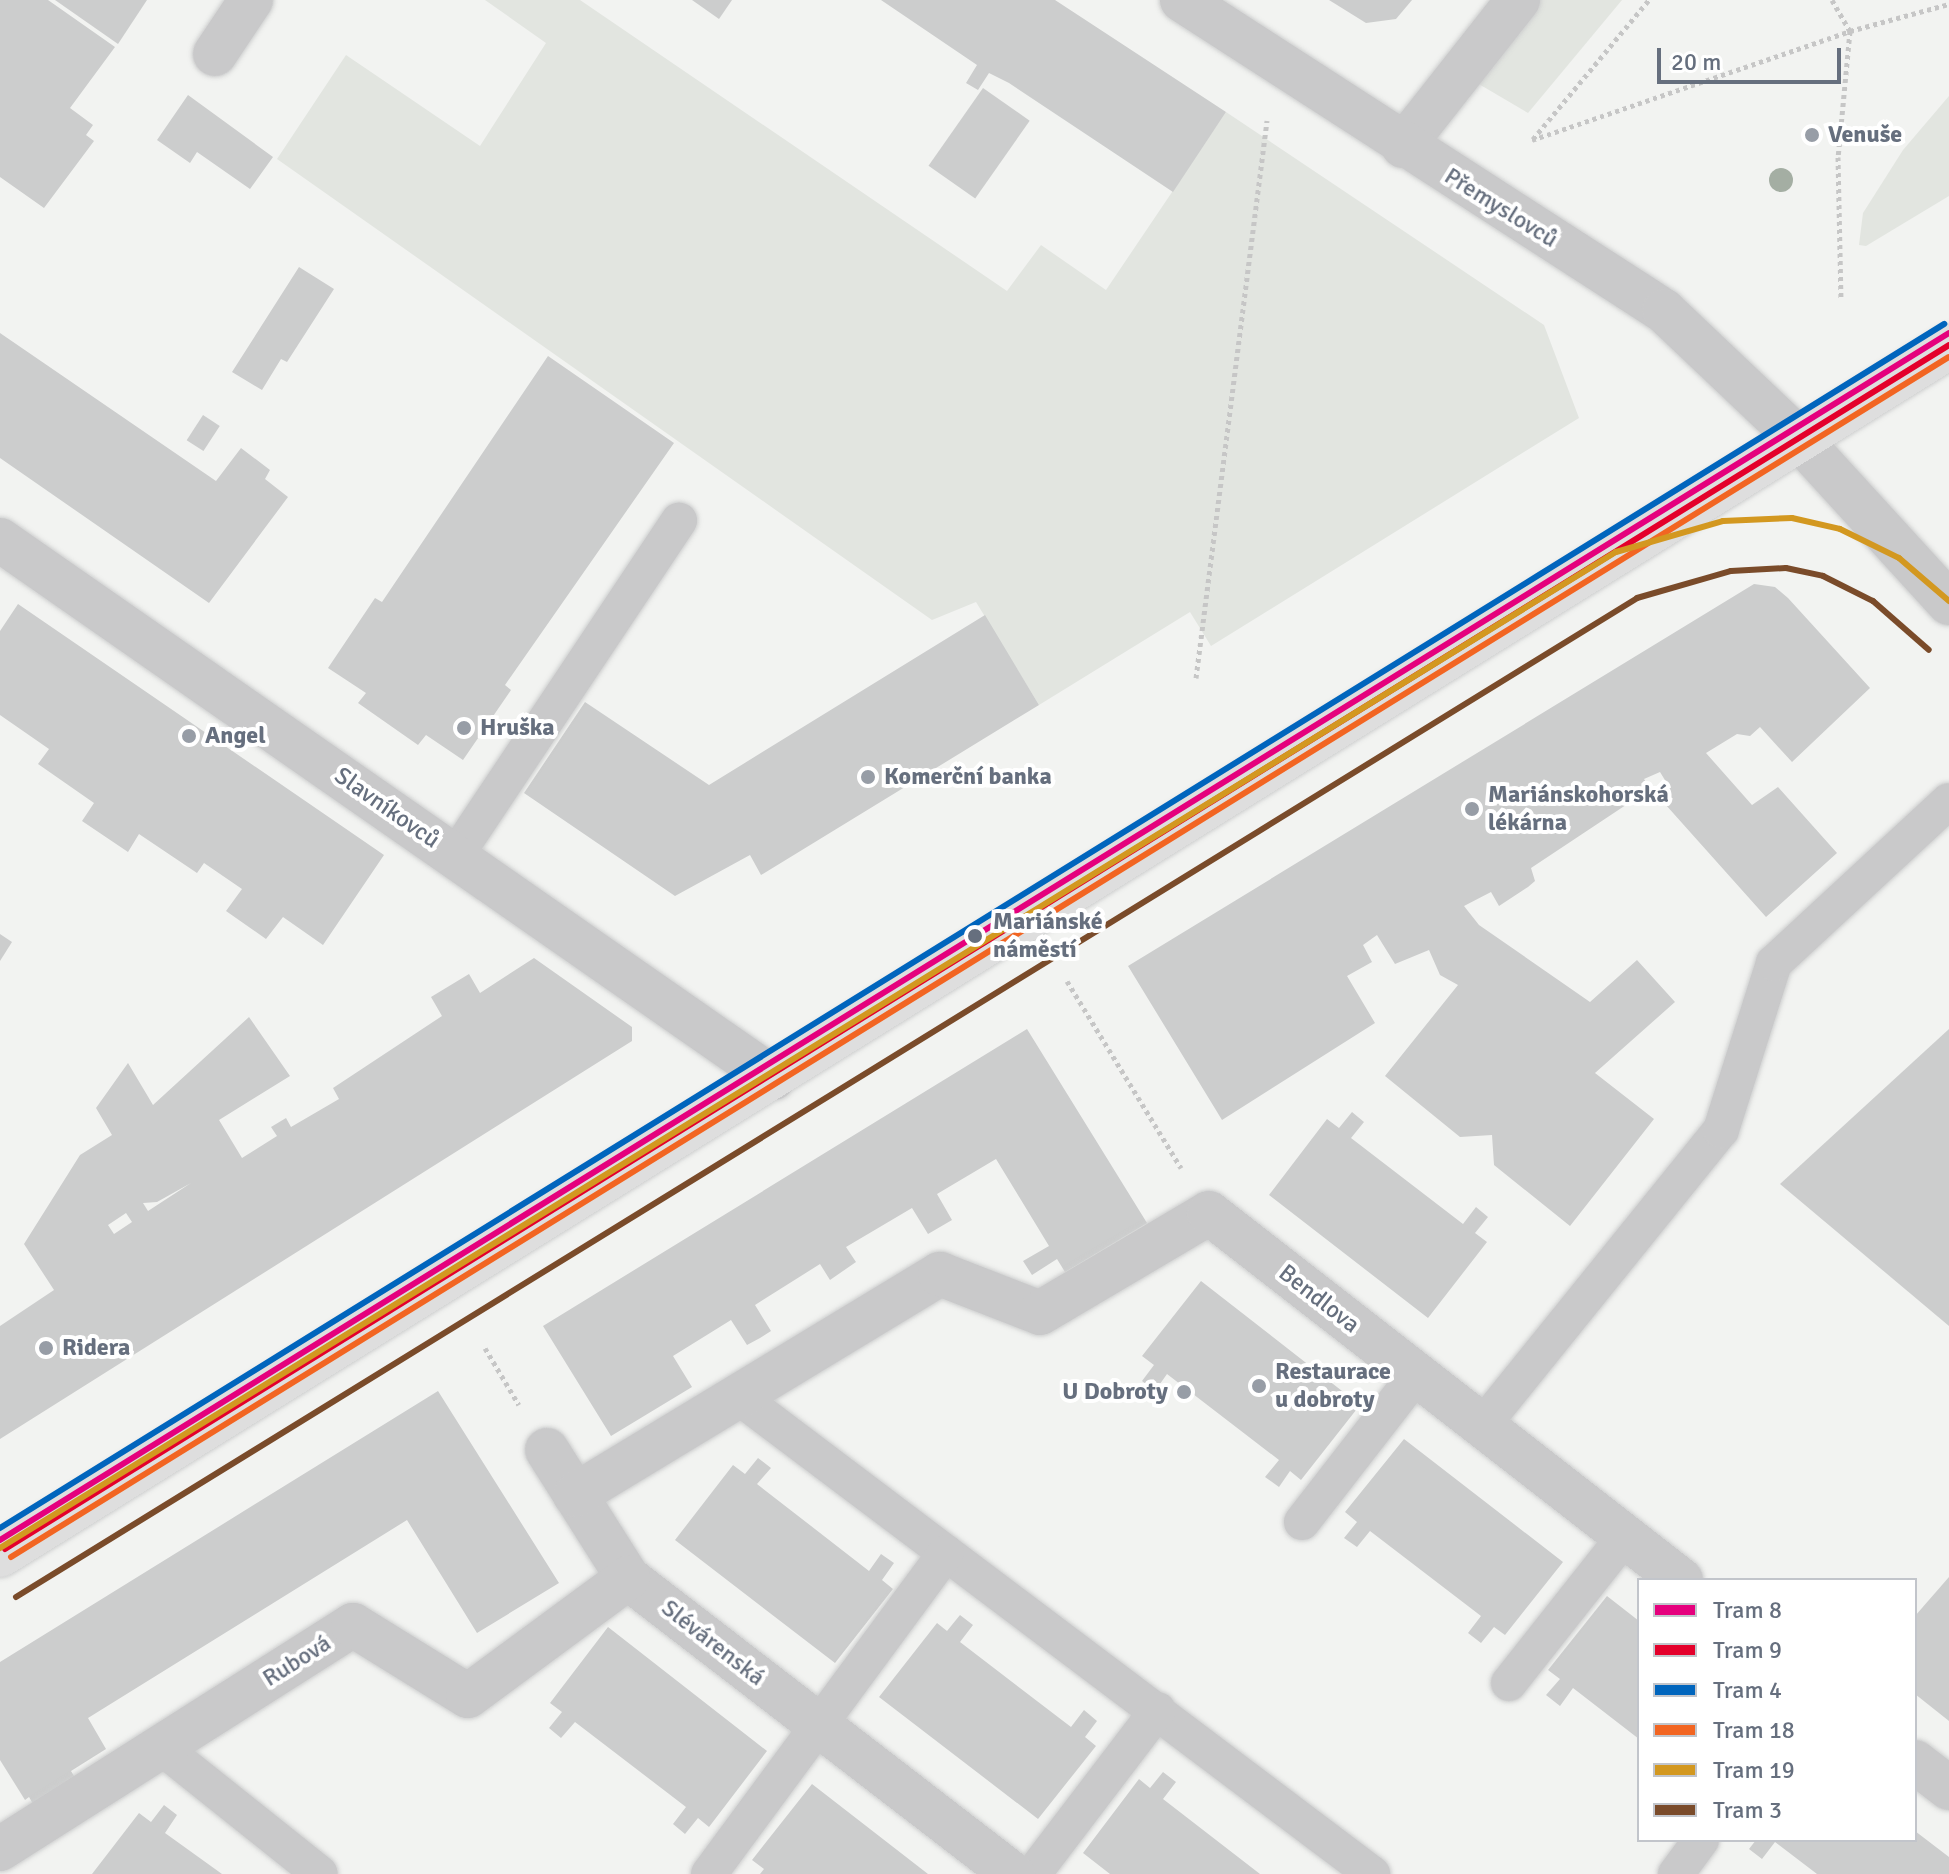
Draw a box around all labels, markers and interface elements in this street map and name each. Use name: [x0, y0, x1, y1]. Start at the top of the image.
scale bar: [1661, 32, 1845, 82]
text: 20 m: [1671, 47, 1721, 77]
place label: Venuše: [1828, 121, 1902, 149]
marker: Venuše: [1803, 126, 1821, 144]
street label: Přemyslovců: [1439, 162, 1563, 254]
place label: Hruška: [480, 714, 555, 742]
marker: Hruška: [455, 719, 473, 737]
place label: Angel: [205, 722, 266, 750]
marker: Angel: [180, 727, 198, 745]
street label: Slavníkovců: [329, 761, 445, 855]
place label: Komerční banka: [884, 763, 1052, 791]
marker: Komerční banka: [859, 768, 877, 786]
place label: Mariánskohorská lékárna: [1488, 781, 1669, 837]
marker: Mariánskohorská lékárna: [1463, 800, 1481, 818]
place label: Mariánské náměstí: [993, 908, 1103, 964]
marker: Mariánské náměstí: [964, 925, 986, 947]
street label: Bendlova: [1273, 1259, 1365, 1339]
place label: Ridera: [62, 1334, 130, 1362]
marker: Ridera: [37, 1339, 55, 1357]
place label: Restaurace u dobroty: [1275, 1358, 1391, 1414]
marker: Restaurace u dobroty: [1250, 1377, 1268, 1395]
place label: U Dobroty: [1062, 1378, 1168, 1406]
marker: U Dobroty: [1175, 1383, 1193, 1401]
legend: [1637, 1578, 1917, 1842]
street label: Slévárenská: [656, 1594, 770, 1692]
text: Tram 8: [1713, 1595, 1782, 1625]
street label: Rubová: [258, 1629, 336, 1693]
text: Tram 9: [1713, 1635, 1782, 1665]
text: Tram 4: [1713, 1675, 1782, 1705]
text: Tram 18: [1713, 1715, 1795, 1745]
text: Tram 19: [1713, 1755, 1795, 1785]
text: Tram 3: [1713, 1795, 1782, 1825]

